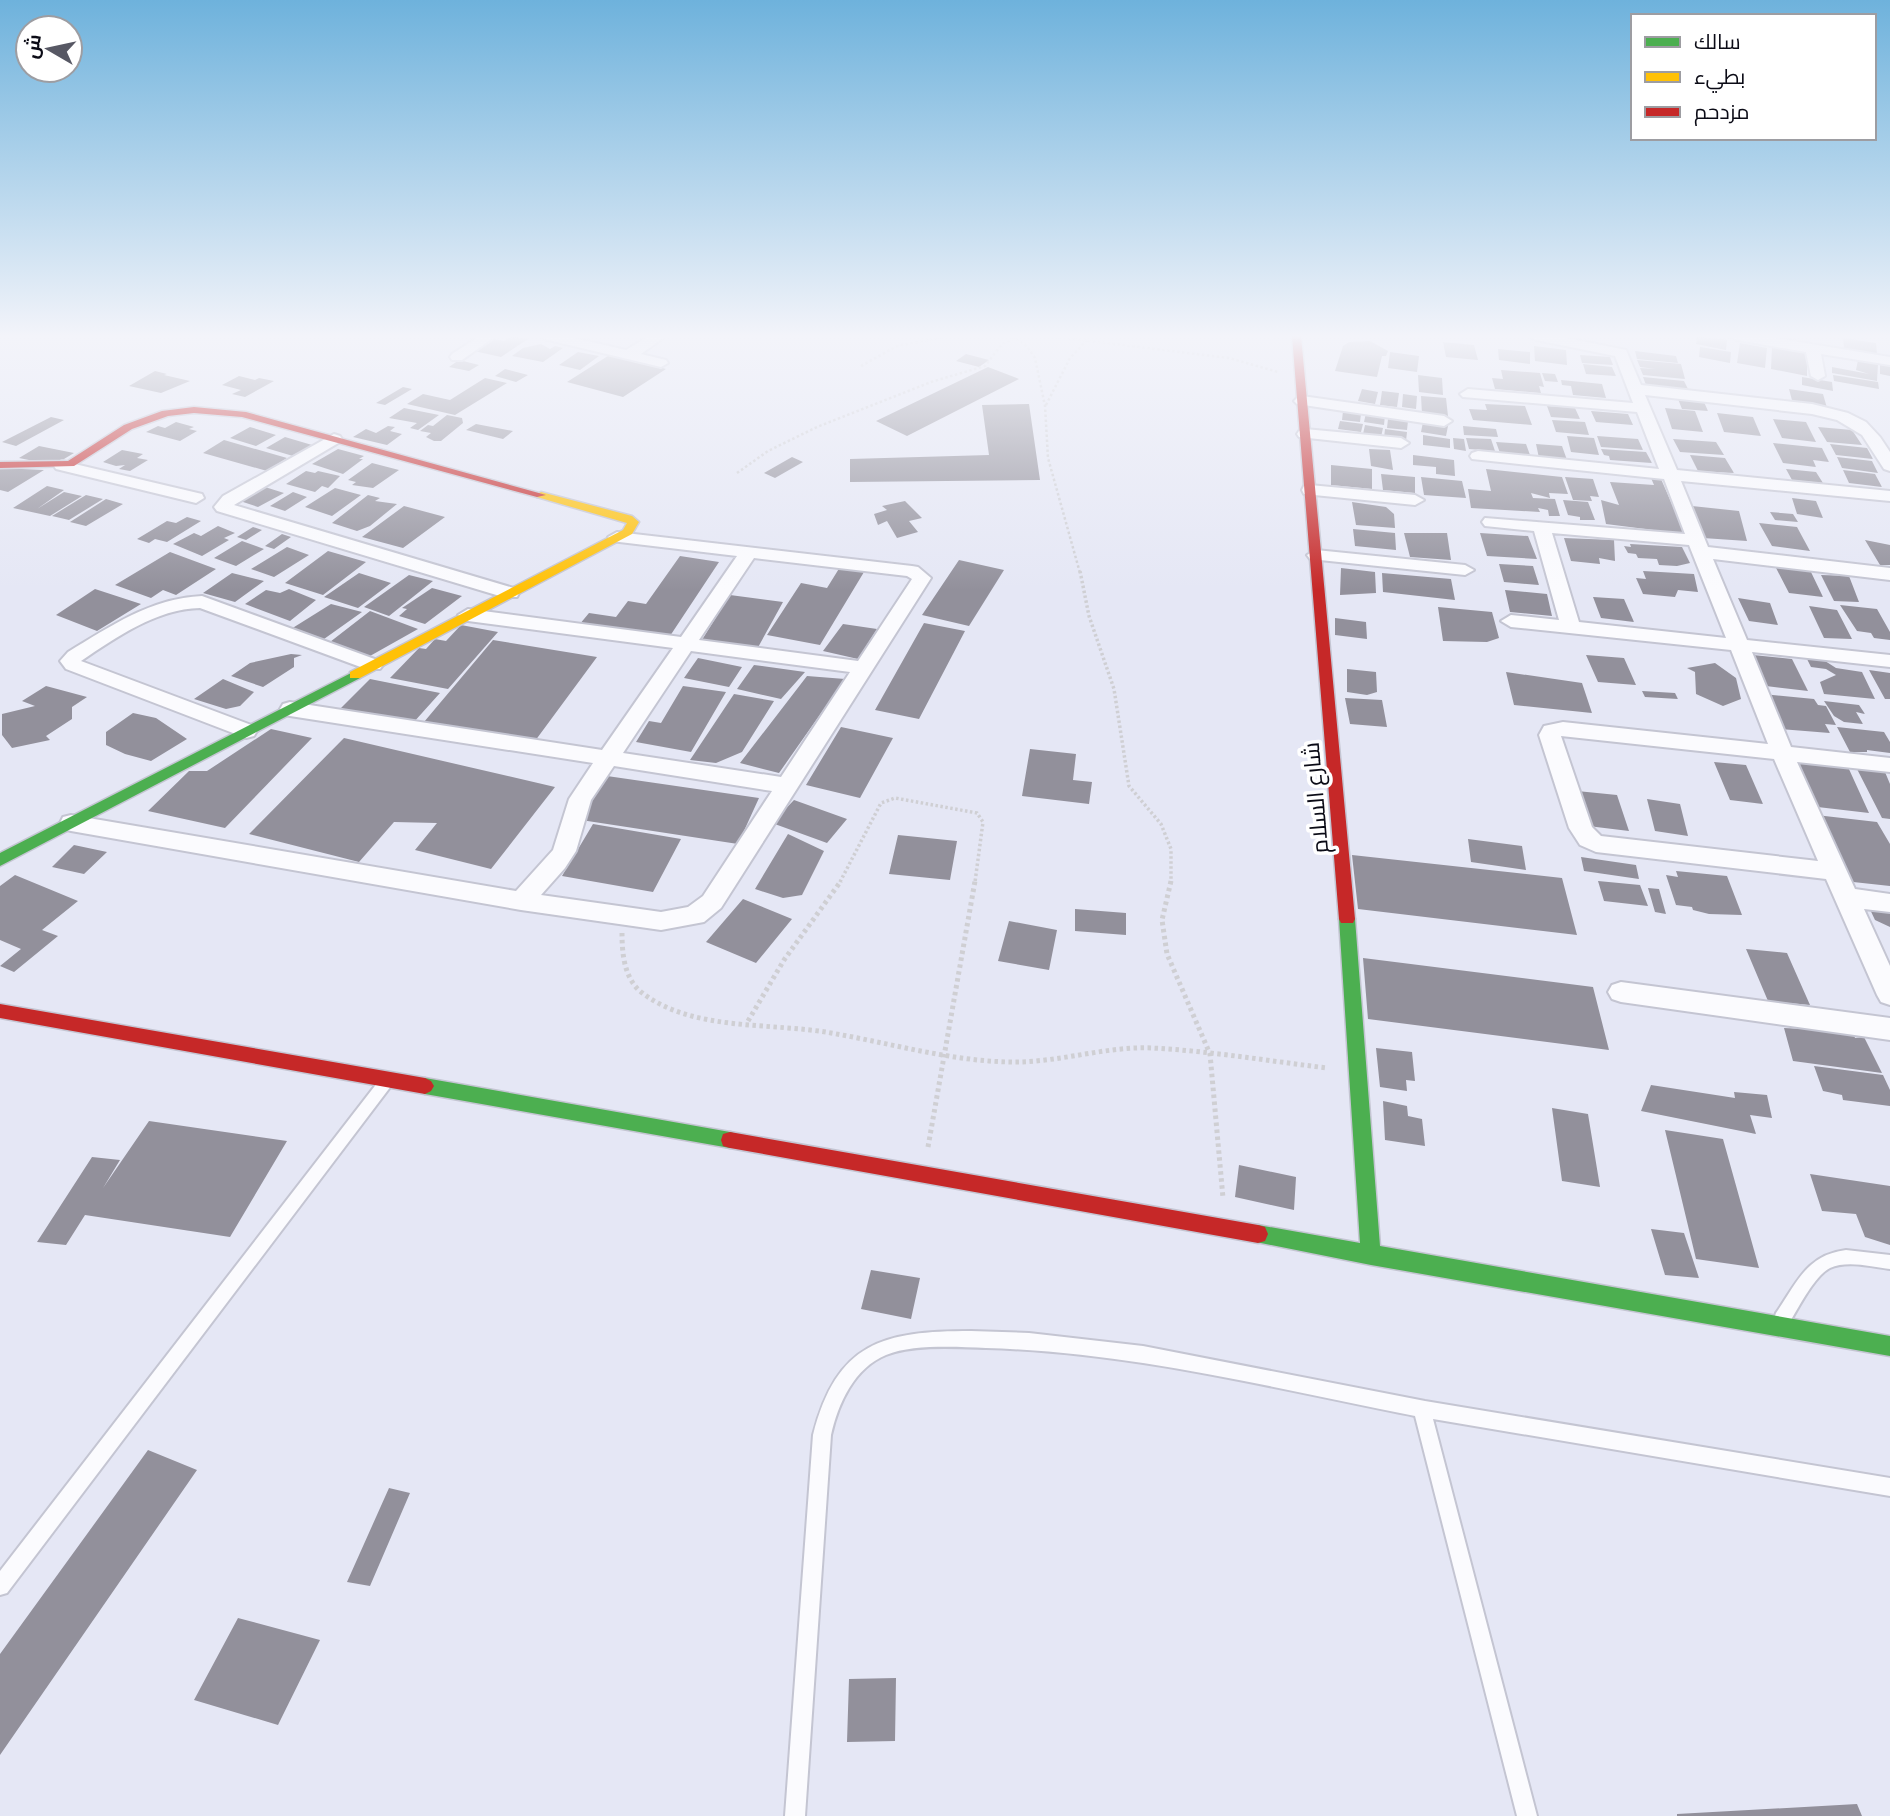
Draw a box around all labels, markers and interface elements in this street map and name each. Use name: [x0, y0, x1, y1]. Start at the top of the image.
north arrow: [14, 14, 84, 84]
legend: [1631, 14, 1876, 140]
text: سالك: [1694, 29, 1741, 53]
text: ش: [19, 33, 46, 60]
text: بطيء: [1694, 64, 1745, 93]
text: مزدحم: [1694, 99, 1749, 126]
street label: شارع السلام: [1298, 741, 1336, 855]

